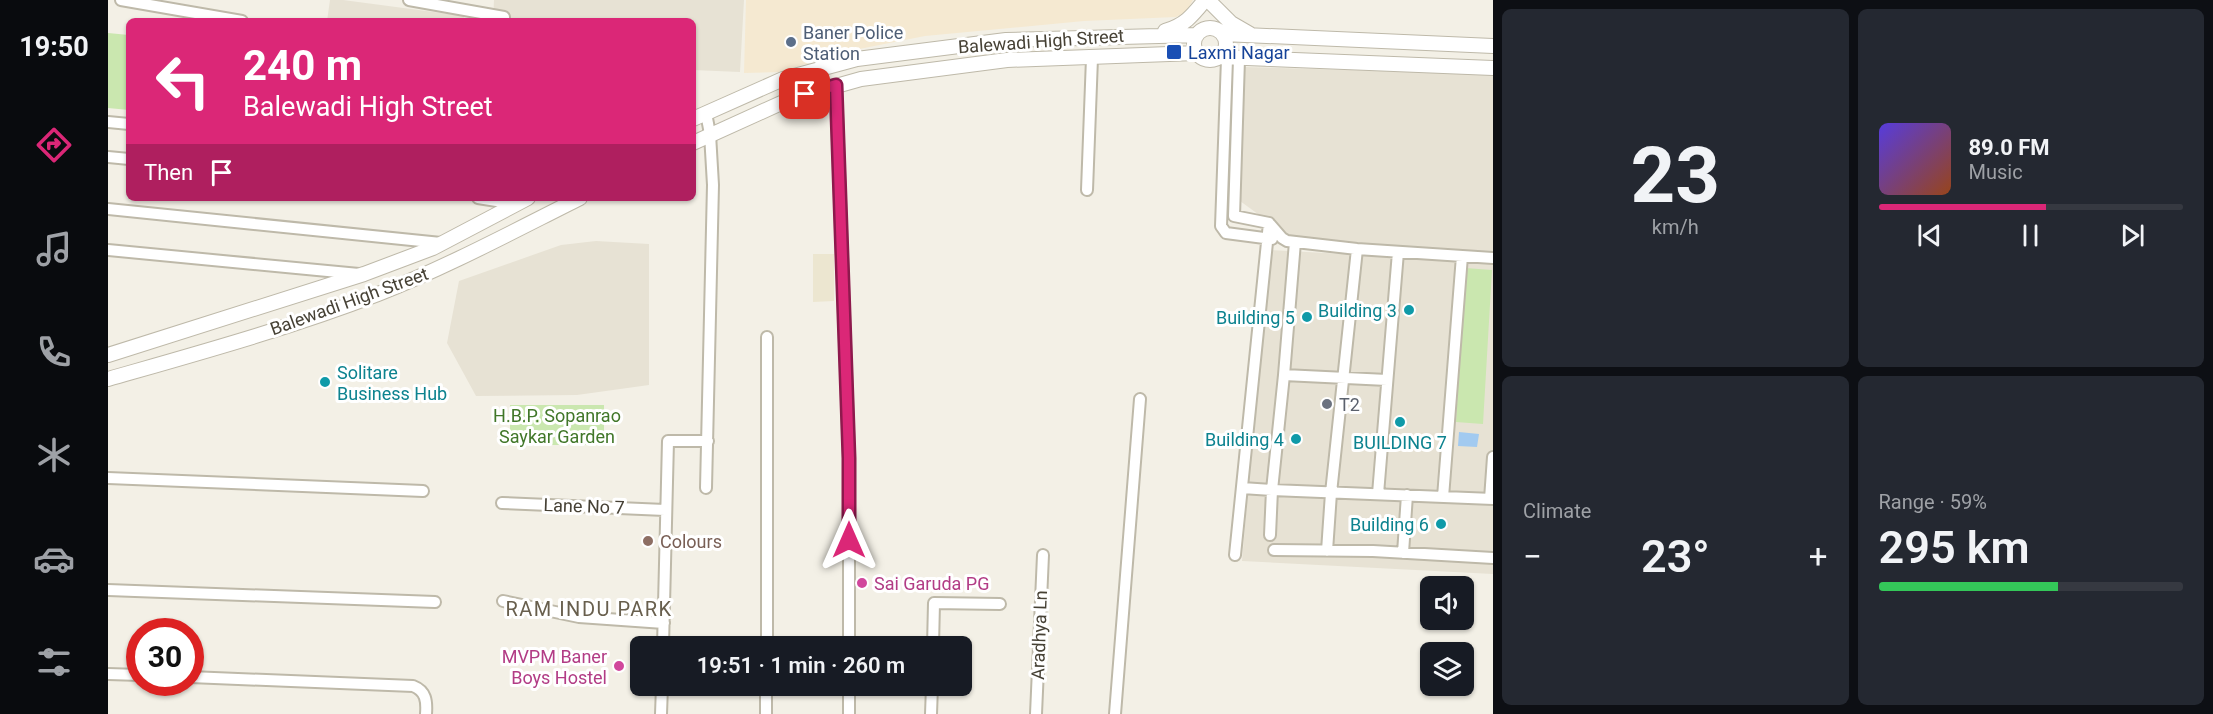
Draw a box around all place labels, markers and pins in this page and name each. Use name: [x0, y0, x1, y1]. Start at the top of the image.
place label: Baner Police Station: [803, 22, 903, 64]
marker: Baner Police Station: [784, 35, 798, 49]
place label: Laxmi Nagar: [1188, 42, 1290, 63]
marker: Laxmi Nagar: [1165, 43, 1183, 61]
pin: [779, 68, 830, 119]
place label: Building 3: [1318, 300, 1397, 321]
marker: Building 3: [1402, 303, 1416, 317]
place label: Building 5: [1216, 307, 1295, 328]
marker: Building 5: [1300, 310, 1314, 324]
place label: Solitare Business Hub: [337, 362, 447, 404]
marker: Solitare Business Hub: [318, 375, 332, 389]
place label: T2: [1339, 394, 1360, 415]
marker: T2: [1320, 397, 1334, 411]
marker: BUILDING 7: [1393, 415, 1407, 429]
place label: Building 4: [1205, 429, 1284, 450]
marker: Building 4: [1289, 432, 1303, 446]
place label: BUILDING 7: [1353, 432, 1447, 453]
place label: Building 6: [1350, 514, 1429, 535]
marker: Building 6: [1434, 517, 1448, 531]
place label: Colours: [660, 531, 722, 552]
marker: Colours: [641, 534, 655, 548]
place label: Sai Garuda PG: [874, 573, 989, 594]
marker: Sai Garuda PG: [855, 576, 869, 590]
place label: MVPM Baner Boys Hostel: [502, 646, 607, 688]
marker: MVPM Baner Boys Hostel: [612, 659, 626, 673]

